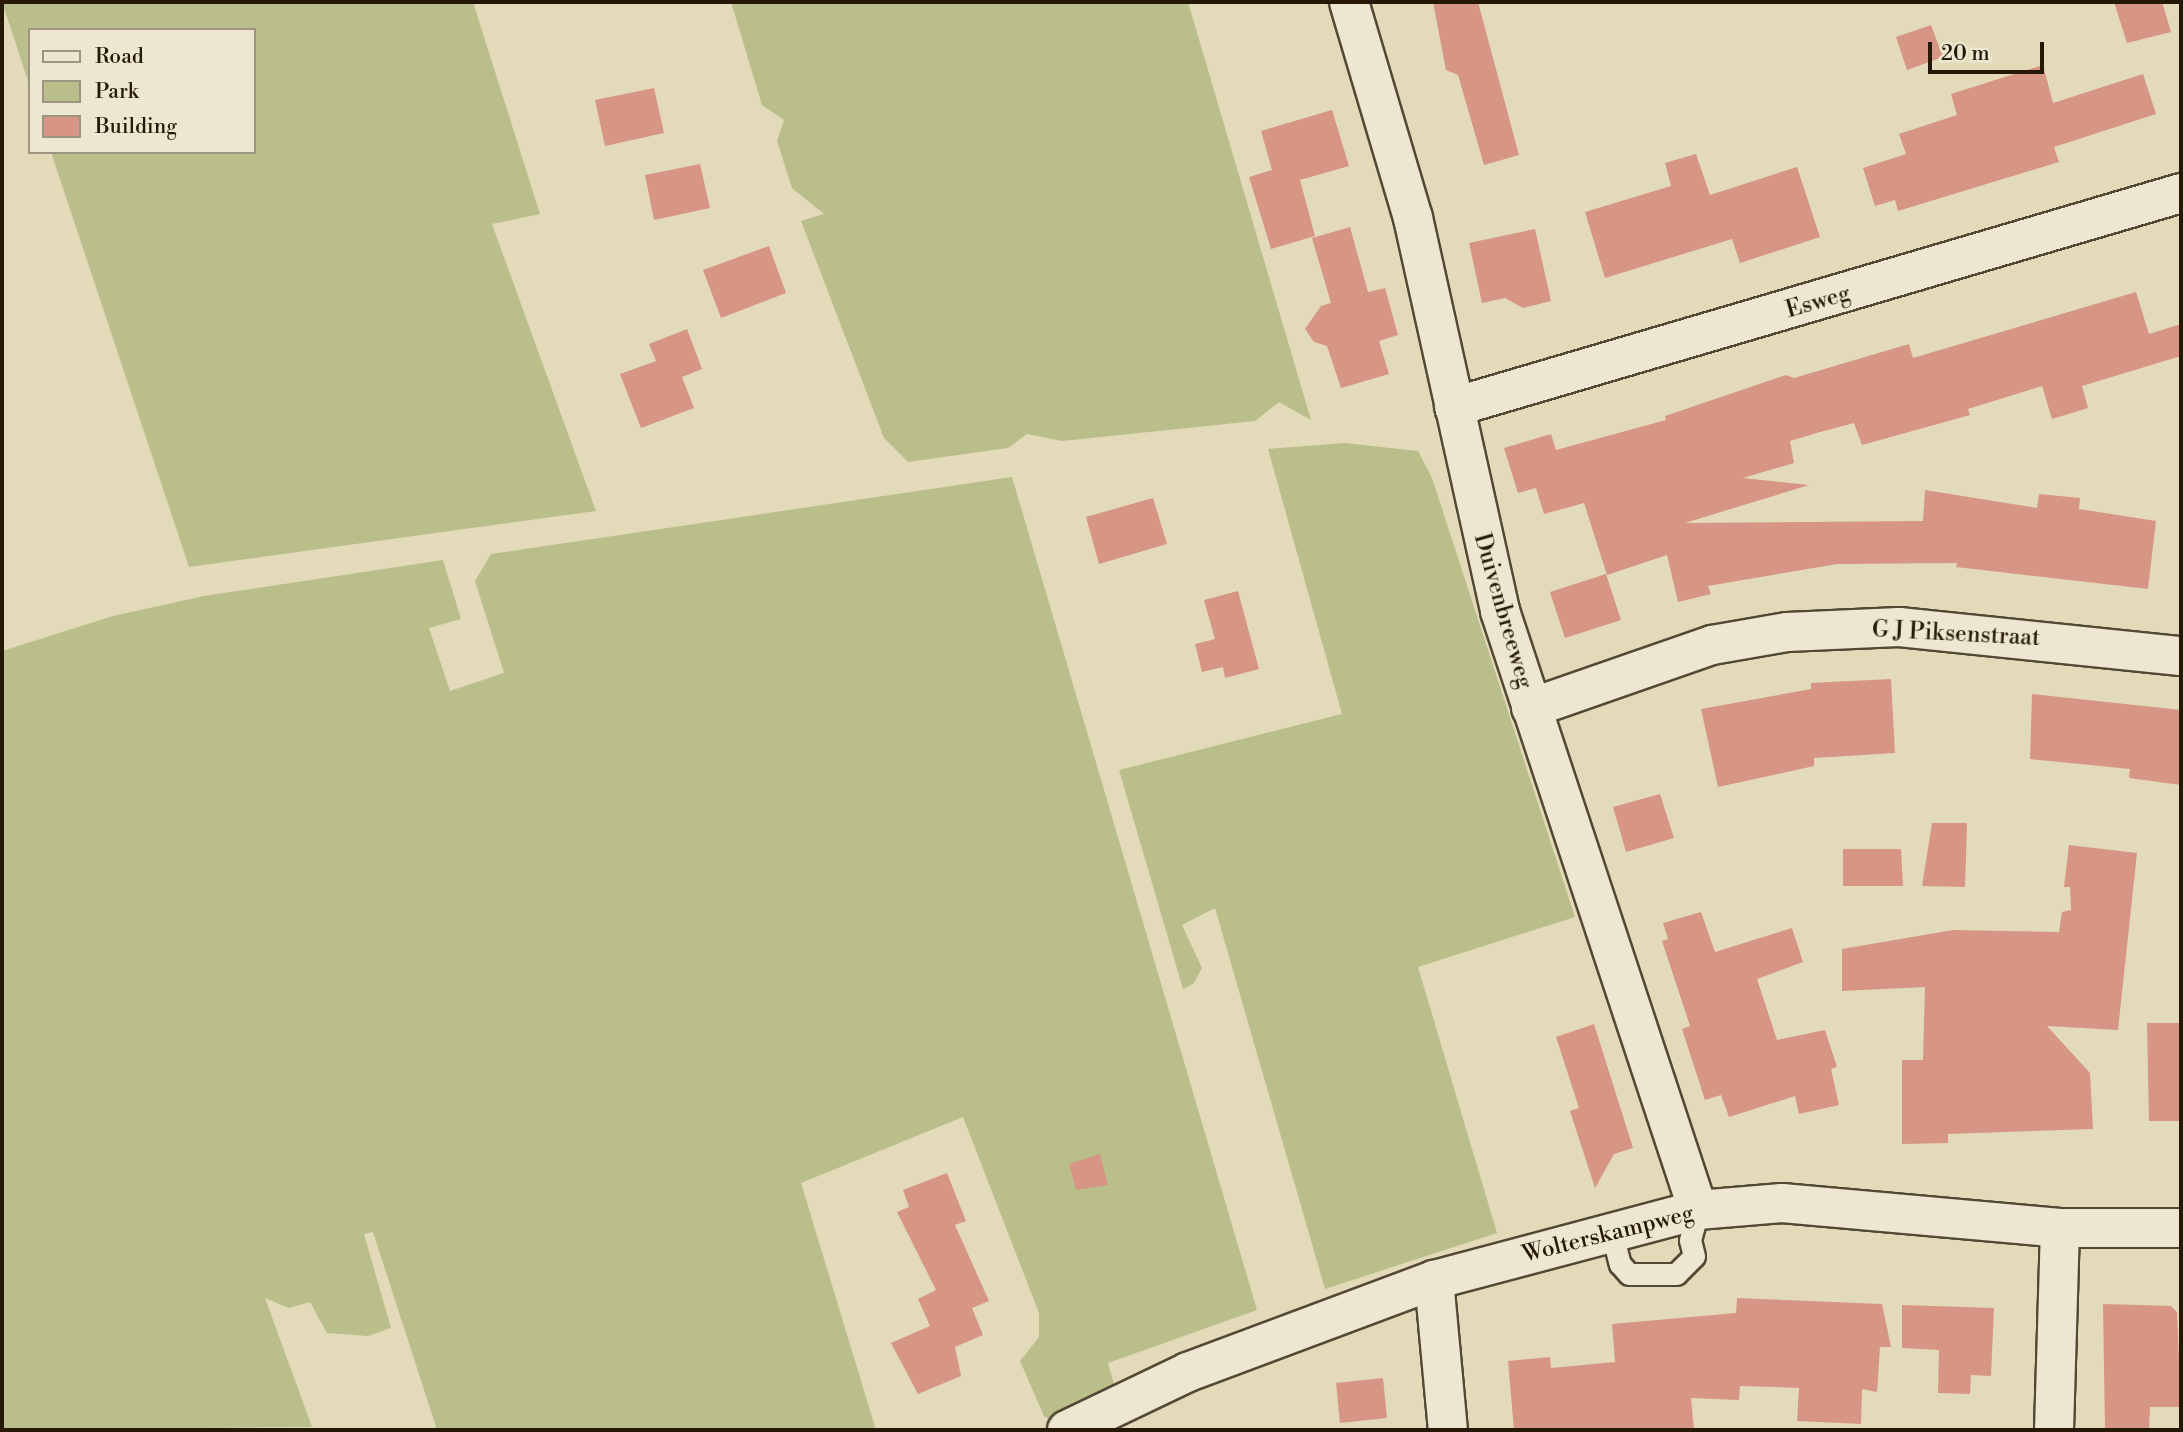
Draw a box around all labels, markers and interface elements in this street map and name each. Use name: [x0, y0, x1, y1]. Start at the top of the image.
legend: [28, 28, 256, 154]
scale bar: [1931, 28, 2046, 72]
text: 20 m: [1941, 41, 1990, 67]
text: Road: [95, 44, 144, 70]
text: Park: [95, 79, 139, 105]
text: Building: [95, 114, 177, 140]
street label: Esweg: [1783, 280, 1853, 324]
street label: Duivenbreeweg: [1468, 530, 1538, 692]
street label: G J Piksenstraat: [1871, 616, 2041, 652]
street label: Wolterskampweg: [1520, 1199, 1696, 1269]

